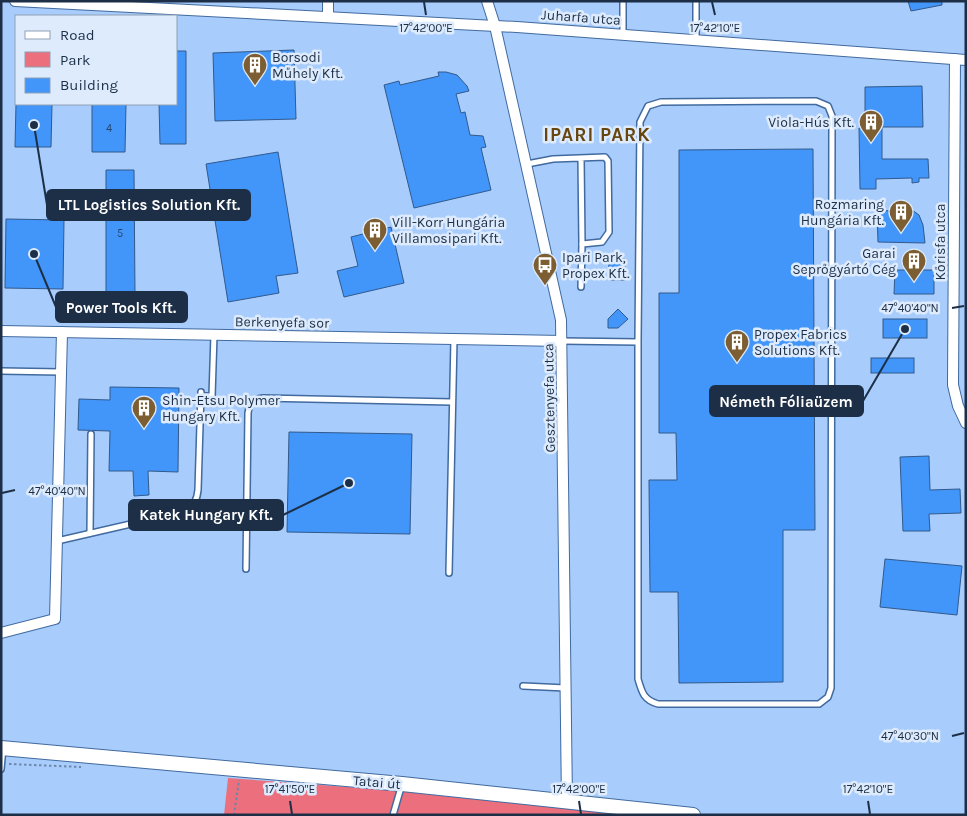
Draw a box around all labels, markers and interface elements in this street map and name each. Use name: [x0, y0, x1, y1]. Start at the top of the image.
street label: Juharfa utca: [541, 6, 621, 29]
legend: [15, 15, 178, 105]
text: 17°42'00"E: [399, 21, 453, 35]
text: 17°42'10"E: [690, 21, 740, 35]
text: Road: [60, 26, 95, 44]
place label: Borsodi Műhely Kft.: [272, 49, 343, 82]
text: Park: [60, 51, 90, 69]
building icon: Borsodi Műhely Kft.: [242, 52, 268, 86]
text: Building: [60, 76, 118, 94]
building icon: Viola-Hús Kft.: [858, 109, 884, 143]
place label: Viola-Hús Kft.: [768, 114, 854, 131]
house number: 4: [106, 122, 112, 135]
district label: IPARI PARK: [543, 124, 651, 146]
callout: LTL Logistics Solution Kft.: [47, 190, 250, 220]
text: LTL Logistics Solution Kft.: [58, 196, 240, 214]
place label: Rozmaring Hungária Kft.: [801, 196, 884, 229]
building icon: Rozmaring Hungária Kft.: [888, 199, 914, 233]
street label: Kőrisfa utca: [932, 204, 949, 280]
place label: Vill-Korr Hungária Villamosipari Kft.: [392, 214, 505, 247]
building icon: Vill-Korr Hungária Villamosipari Kft.: [362, 217, 388, 251]
house number: 5: [117, 227, 123, 240]
place label: Garai Seprőgyártó Cég: [792, 245, 896, 278]
building icon: Garai Seprőgyártó Cég: [901, 248, 927, 282]
place label: Ipari Park, Propex Kft.: [562, 249, 630, 282]
bus stop icon: Ipari Park, Propex Kft.: [532, 252, 558, 286]
callout: Power Tools Kft.: [56, 292, 187, 322]
text: Power Tools Kft.: [66, 299, 176, 317]
text: 47°40'40"N: [881, 301, 939, 315]
street label: Berkenyefa sor: [235, 313, 330, 332]
place label: Propex Fabrics Solutions Kft.: [754, 326, 847, 359]
building icon: Propex Fabrics Solutions Kft.: [724, 329, 750, 363]
street label: Gesztenyefa utca: [540, 343, 559, 453]
callout: Németh Fóliaüzem: [710, 386, 863, 416]
place label: Shin-Etsu Polymer Hungary Kft.: [162, 392, 281, 425]
text: Németh Fóliaüzem: [719, 393, 853, 411]
building icon: Shin-Etsu Polymer Hungary Kft.: [131, 395, 157, 429]
text: 47°40'40"N: [28, 484, 86, 498]
callout: Katek Hungary Kft.: [129, 500, 283, 530]
text: Katek Hungary Kft.: [139, 506, 273, 524]
text: 47°40'30"N: [881, 729, 939, 743]
street label: Tatai út: [352, 772, 401, 793]
text: 17°41'50"E: [265, 782, 315, 796]
text: 17°42'00"E: [552, 782, 606, 796]
text: 17°42'10"E: [843, 782, 893, 796]

